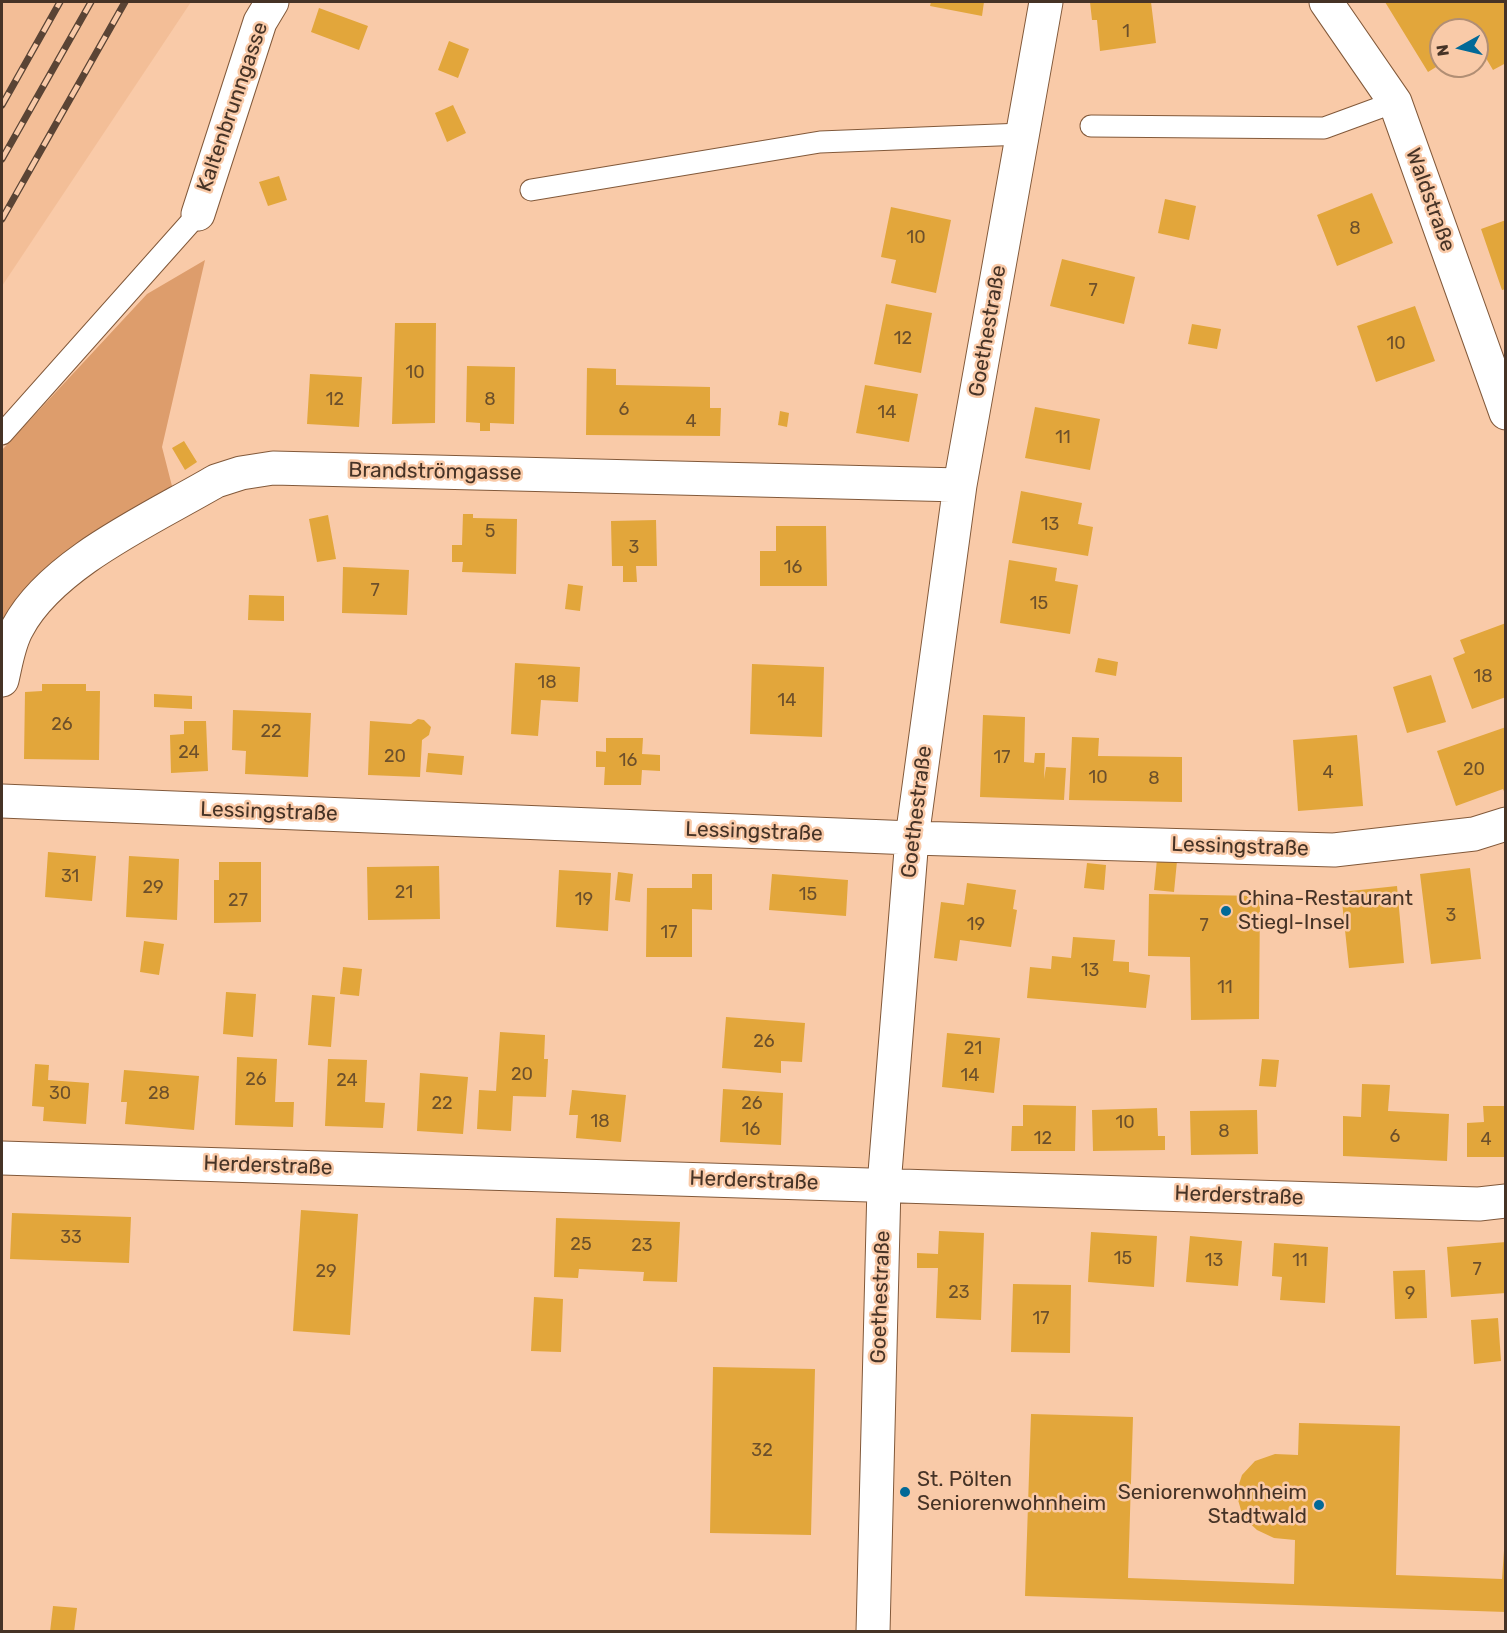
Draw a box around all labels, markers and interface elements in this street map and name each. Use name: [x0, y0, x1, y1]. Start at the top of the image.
north arrow: [1429, 18, 1489, 78]
street label: Kaltenbrunngasse: [192, 19, 274, 195]
house number: 1: [1122, 21, 1130, 43]
text: N: [1432, 43, 1453, 57]
street label: Waldstraße: [1400, 145, 1460, 255]
house number: 8: [1349, 218, 1361, 240]
house number: 10: [906, 227, 926, 249]
street label: Goethestraße: [964, 263, 1012, 399]
house number: 7: [1088, 280, 1098, 302]
house number: 12: [894, 328, 912, 350]
house number: 10: [1386, 333, 1406, 355]
house number: 10: [405, 362, 425, 384]
house number: 12: [326, 389, 344, 411]
house number: 8: [484, 389, 496, 411]
house number: 6: [619, 399, 629, 421]
house number: 14: [878, 402, 896, 424]
house number: 4: [685, 411, 697, 433]
house number: 11: [1055, 427, 1071, 449]
street label: Brandströmgasse: [348, 458, 522, 486]
house number: 13: [1041, 514, 1059, 536]
house number: 5: [485, 521, 495, 543]
house number: 3: [629, 537, 639, 559]
house number: 16: [784, 557, 802, 579]
house number: 7: [370, 580, 380, 602]
house number: 15: [1030, 593, 1048, 615]
house number: 18: [1473, 666, 1493, 688]
house number: 18: [537, 672, 557, 694]
house number: 14: [778, 690, 796, 712]
house number: 26: [51, 714, 73, 736]
house number: 22: [260, 721, 282, 743]
house number: 24: [178, 742, 200, 764]
street label: Goethestraße: [896, 744, 938, 880]
house number: 20: [384, 746, 406, 768]
house number: 17: [994, 747, 1010, 769]
house number: 16: [619, 750, 637, 772]
house number: 20: [1463, 759, 1485, 781]
house number: 4: [1322, 762, 1334, 784]
house number: 10: [1088, 767, 1108, 789]
house number: 8: [1148, 768, 1160, 790]
street label: Lessingstraße: [200, 797, 338, 827]
street label: Lessingstraße: [685, 817, 823, 847]
street label: Lessingstraße: [1171, 832, 1309, 862]
house number: 31: [61, 866, 79, 888]
house number: 29: [142, 877, 164, 899]
house number: 21: [395, 882, 413, 904]
house number: 15: [799, 884, 817, 906]
place label: China-Restaurant Stiegl-Insel: [1238, 886, 1413, 936]
house number: 19: [575, 889, 593, 911]
house number: 27: [228, 890, 248, 912]
marker: China-Restaurant Stiegl-Insel: [1219, 904, 1233, 918]
house number: 3: [1446, 905, 1456, 927]
house number: 19: [967, 914, 985, 936]
house number: 7: [1199, 915, 1209, 937]
house number: 17: [661, 922, 677, 944]
house number: 13: [1081, 960, 1099, 982]
house number: 11: [1217, 977, 1233, 999]
house number: 26: [753, 1031, 775, 1053]
house number: 21: [964, 1038, 982, 1060]
house number: 20: [511, 1064, 533, 1086]
house number: 14: [961, 1065, 979, 1087]
house number: 26: [245, 1069, 267, 1091]
house number: 24: [336, 1070, 358, 1092]
house number: 30: [49, 1083, 71, 1105]
house number: 28: [148, 1083, 170, 1105]
house number: 22: [431, 1093, 453, 1115]
house number: 26: [741, 1093, 763, 1115]
house number: 18: [590, 1111, 610, 1133]
house number: 10: [1115, 1112, 1135, 1134]
house number: 16: [742, 1119, 760, 1141]
house number: 8: [1218, 1121, 1230, 1143]
house number: 6: [1390, 1126, 1400, 1148]
house number: 12: [1034, 1128, 1052, 1150]
house number: 4: [1480, 1129, 1492, 1151]
street label: Herderstraße: [203, 1151, 333, 1181]
street label: Herderstraße: [689, 1166, 819, 1196]
street label: Herderstraße: [1174, 1181, 1304, 1211]
house number: 33: [60, 1227, 82, 1249]
street label: Goethestraße: [866, 1230, 896, 1364]
house number: 25: [570, 1234, 592, 1256]
house number: 23: [631, 1235, 653, 1257]
house number: 15: [1114, 1248, 1132, 1270]
house number: 13: [1205, 1250, 1223, 1272]
house number: 11: [1292, 1250, 1308, 1272]
house number: 7: [1472, 1259, 1482, 1281]
house number: 29: [315, 1261, 337, 1283]
house number: 23: [948, 1282, 970, 1304]
house number: 9: [1405, 1283, 1415, 1305]
house number: 17: [1033, 1308, 1049, 1330]
house number: 32: [751, 1440, 773, 1462]
place label: St. Pölten Seniorenwohnheim: [917, 1467, 1106, 1517]
place label: Seniorenwohnheim Stadtwald: [1118, 1480, 1307, 1530]
marker: St. Pölten Seniorenwohnheim: [898, 1485, 912, 1499]
marker: Seniorenwohnheim Stadtwald: [1312, 1498, 1326, 1512]

